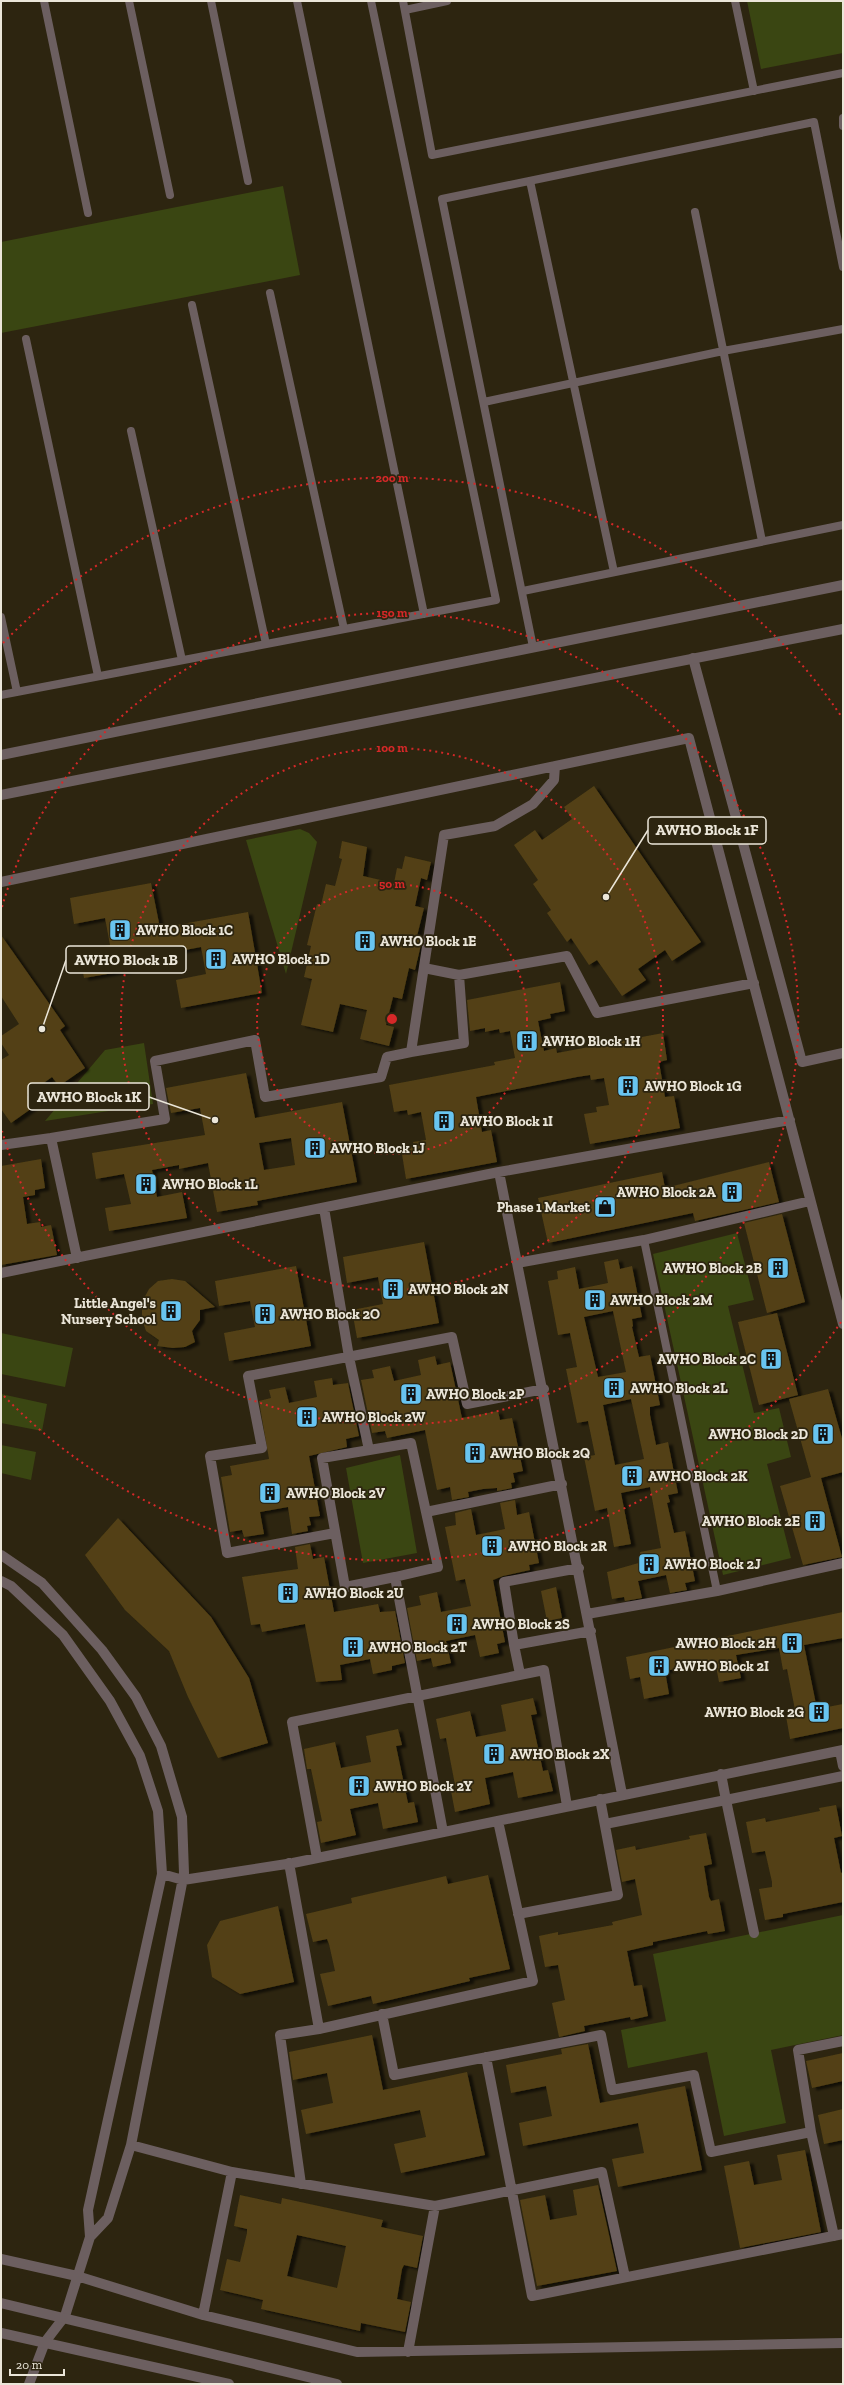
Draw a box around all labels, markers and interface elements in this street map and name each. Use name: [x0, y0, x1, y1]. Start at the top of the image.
text: 200 m: [375, 471, 409, 485]
text: 150 m: [377, 606, 408, 620]
text: 100 m: [376, 741, 408, 755]
callout: AWHO Block 1F: [648, 817, 766, 844]
text: AWHO Block 1F: [656, 821, 759, 839]
text: 50 m: [379, 877, 405, 891]
building icon: AWHO Block 1C: [107, 917, 133, 943]
place label: AWHO Block 1C: [136, 922, 233, 939]
building icon: AWHO Block 1E: [352, 928, 378, 954]
place label: AWHO Block 1E: [380, 933, 476, 950]
callout: AWHO Block 1B: [66, 946, 186, 973]
building icon: AWHO Block 1D: [203, 946, 229, 972]
text: AWHO Block 1B: [74, 951, 178, 969]
place label: AWHO Block 1D: [232, 951, 330, 968]
centre of rings: [385, 1012, 399, 1026]
building icon: AWHO Block 1H: [514, 1028, 540, 1054]
place label: AWHO Block 1H: [542, 1033, 641, 1050]
building icon: AWHO Block 1G: [615, 1073, 641, 1099]
place label: AWHO Block 1G: [644, 1078, 742, 1095]
callout: AWHO Block 1K: [28, 1083, 149, 1110]
text: AWHO Block 1K: [37, 1088, 141, 1106]
building icon: AWHO Block 1I: [431, 1108, 457, 1134]
place label: AWHO Block 1I: [460, 1113, 553, 1130]
building icon: AWHO Block 1J: [302, 1135, 328, 1161]
place label: AWHO Block 1J: [330, 1140, 425, 1157]
building icon: AWHO Block 1L: [133, 1171, 159, 1197]
place label: AWHO Block 1L: [162, 1176, 258, 1193]
building icon: AWHO Block 2A: [719, 1179, 745, 1205]
place label: AWHO Block 2A: [616, 1184, 716, 1201]
shop icon: Phase 1 Market: [592, 1194, 618, 1220]
place label: Phase 1 Market: [497, 1199, 590, 1216]
building icon: AWHO Block 2B: [765, 1255, 791, 1281]
place label: AWHO Block 2B: [663, 1260, 762, 1277]
building icon: AWHO Block 2N: [380, 1276, 406, 1302]
place label: AWHO Block 2N: [408, 1281, 509, 1298]
building icon: AWHO Block 2M: [582, 1287, 608, 1313]
place label: AWHO Block 2M: [610, 1292, 713, 1309]
place label: Little Angel's Nursery School: [61, 1295, 157, 1328]
building icon: Little Angel's Nursery School: [158, 1298, 184, 1324]
building icon: AWHO Block 2O: [252, 1301, 278, 1327]
place label: AWHO Block 2O: [280, 1306, 380, 1323]
building icon: AWHO Block 2C: [758, 1346, 784, 1372]
place label: AWHO Block 2C: [657, 1351, 756, 1368]
building icon: AWHO Block 2L: [601, 1375, 627, 1401]
place label: AWHO Block 2L: [630, 1380, 728, 1397]
building icon: AWHO Block 2P: [398, 1381, 424, 1407]
place label: AWHO Block 2P: [426, 1386, 525, 1403]
building icon: AWHO Block 2W: [294, 1404, 320, 1430]
place label: AWHO Block 2W: [322, 1409, 425, 1426]
building icon: AWHO Block 2D: [810, 1421, 836, 1447]
place label: AWHO Block 2D: [708, 1426, 808, 1443]
building icon: AWHO Block 2Q: [462, 1440, 488, 1466]
place label: AWHO Block 2Q: [490, 1445, 590, 1462]
building icon: AWHO Block 2K: [619, 1463, 645, 1489]
place label: AWHO Block 2K: [648, 1468, 748, 1485]
building icon: AWHO Block 2V: [257, 1480, 283, 1506]
place label: AWHO Block 2V: [286, 1485, 385, 1502]
building icon: AWHO Block 2E: [802, 1508, 828, 1534]
place label: AWHO Block 2E: [702, 1513, 800, 1530]
building icon: AWHO Block 2R: [479, 1533, 505, 1559]
place label: AWHO Block 2R: [508, 1538, 607, 1555]
building icon: AWHO Block 2J: [636, 1551, 662, 1577]
place label: AWHO Block 2J: [664, 1556, 761, 1573]
building icon: AWHO Block 2U: [275, 1580, 301, 1606]
place label: AWHO Block 2U: [304, 1585, 404, 1602]
building icon: AWHO Block 2S: [444, 1611, 470, 1637]
place label: AWHO Block 2S: [472, 1616, 570, 1633]
building icon: AWHO Block 2H: [779, 1630, 805, 1656]
building icon: AWHO Block 2T: [340, 1634, 366, 1660]
place label: AWHO Block 2H: [675, 1635, 776, 1652]
place label: AWHO Block 2T: [368, 1639, 467, 1656]
building icon: AWHO Block 2I: [646, 1653, 672, 1679]
place label: AWHO Block 2I: [674, 1658, 769, 1675]
building icon: AWHO Block 2G: [806, 1699, 832, 1725]
place label: AWHO Block 2G: [704, 1704, 804, 1721]
building icon: AWHO Block 2X: [481, 1741, 507, 1767]
place label: AWHO Block 2X: [510, 1746, 610, 1763]
building icon: AWHO Block 2Y: [346, 1773, 372, 1799]
place label: AWHO Block 2Y: [374, 1778, 473, 1795]
scale bar: [10, 2351, 64, 2377]
text: 20 m: [16, 2358, 43, 2372]

